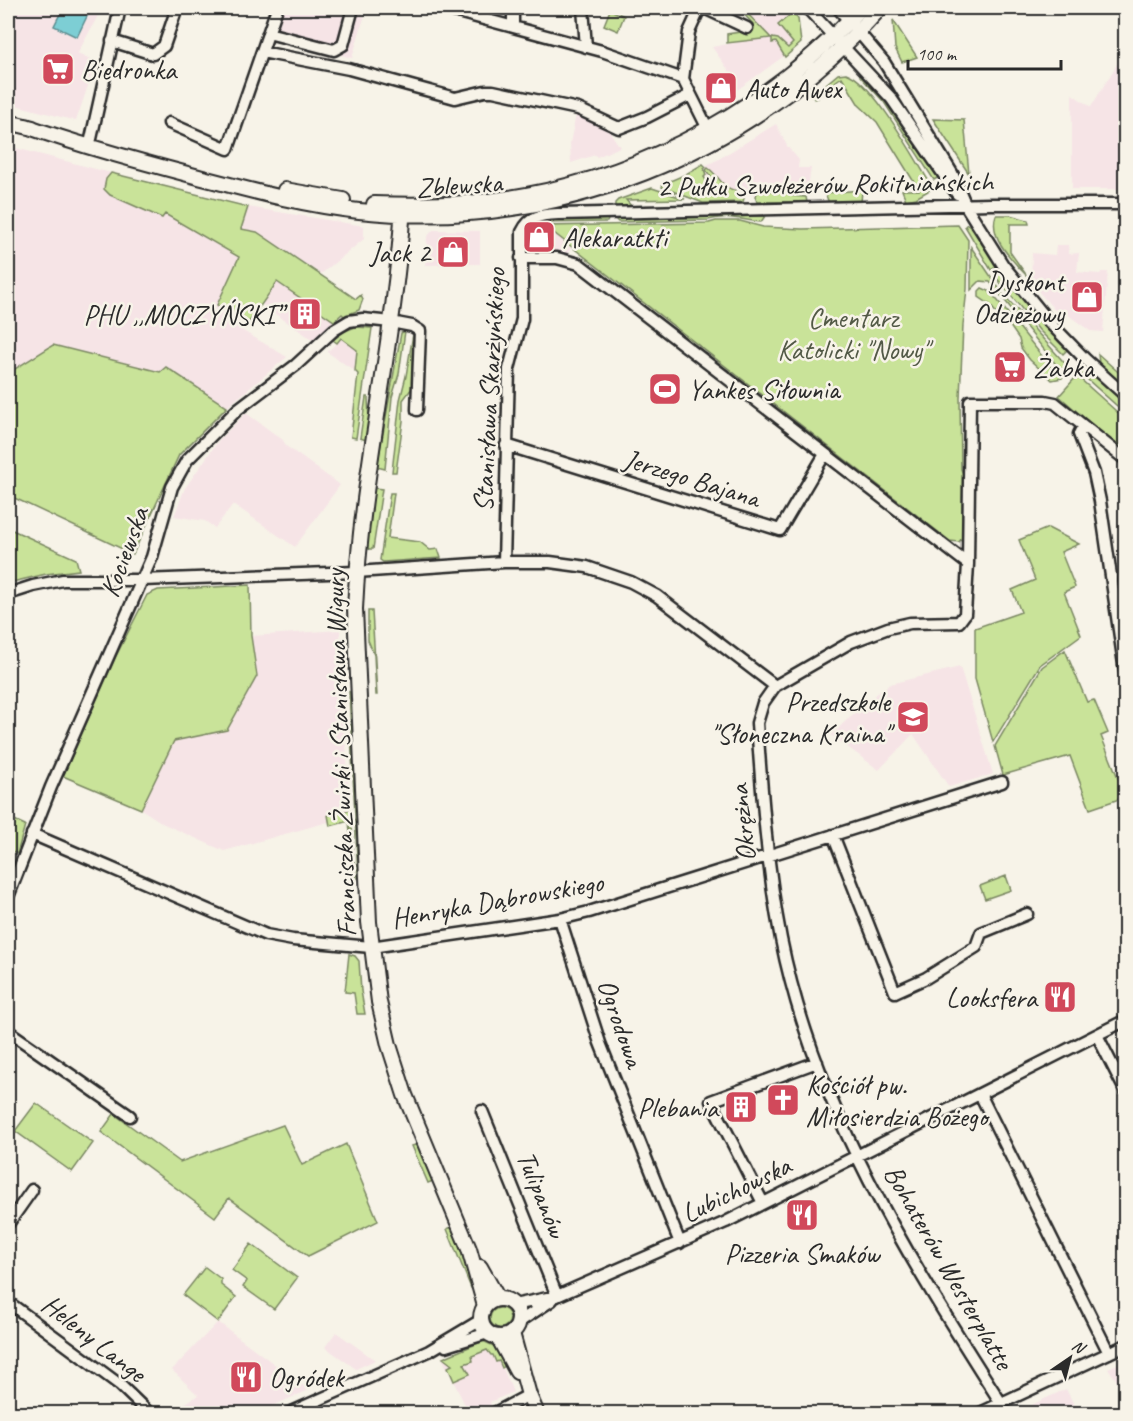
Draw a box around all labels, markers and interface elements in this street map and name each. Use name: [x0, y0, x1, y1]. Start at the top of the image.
scale bar: [908, 33, 1061, 71]
text: 100 m: [917, 43, 958, 65]
supermarket icon: Biedronka: [40, 51, 76, 87]
place label: Biedronka: [81, 52, 178, 87]
shop icon: Auto Awex: [703, 70, 739, 106]
place label: Auto Awex: [744, 71, 844, 106]
street label: Zblewska: [415, 164, 505, 205]
street label: 2 Pułku Szwoleżerów Rokitniańskich: [657, 164, 995, 204]
shop icon: Alekaratkti: [521, 219, 557, 255]
place label: Alekaratkti: [562, 220, 671, 255]
shop icon: Jack 2: [435, 234, 471, 270]
place label: Jack 2: [368, 235, 432, 270]
place label: Dyskont Odzieżowy: [974, 264, 1067, 331]
street label: Stanisława Skarżyńskiego: [465, 265, 513, 513]
shop icon: Dyskont Odzieżowy: [1069, 279, 1105, 315]
building icon: PHU ,,MOCZYŃSKI”: [287, 296, 323, 332]
place label: PHU ,,MOCZYŃSKI”: [84, 297, 289, 332]
park label: Cmentarz Katolicki "Nowy": [778, 300, 934, 367]
supermarket icon: Żabka: [992, 349, 1028, 385]
place label: Żabka: [1033, 350, 1095, 385]
sports icon: Yankes Siłownia: [647, 371, 683, 407]
place label: Yankes Siłownia: [688, 372, 842, 407]
street label: Jerzego Bajana: [618, 440, 766, 516]
street label: Kociewska: [92, 501, 157, 602]
street label: Franciszka Żwirki i Stanisława Wigury: [316, 566, 364, 937]
place label: Przedszkole "Słoneczna Kraina": [710, 684, 895, 751]
school or university icon: Przedszkole "Słoneczna Kraina": [895, 699, 931, 735]
street label: Okrężna: [720, 781, 763, 863]
street label: Henryka Dąbrowskiego: [388, 864, 608, 936]
street label: Ogrodowa: [590, 974, 653, 1074]
restaurant icon: Looksfera: [1042, 979, 1078, 1015]
place label: Looksfera: [946, 980, 1039, 1015]
place label: Kościół pw. Miłosierdzia Bożego: [806, 1067, 990, 1134]
church icon: Kościół pw. Miłosierdzia Bożego: [765, 1082, 801, 1118]
building icon: Plebania: [723, 1089, 759, 1125]
place label: Plebania: [637, 1090, 720, 1125]
street label: Tulipanów: [509, 1146, 576, 1245]
street label: Lubichowska: [676, 1147, 798, 1230]
street label: Bohaterów Westerplatte: [876, 1159, 1023, 1377]
restaurant icon: Pizzeria Smaków: [784, 1197, 820, 1233]
place label: Pizzeria Smaków: [725, 1236, 882, 1271]
street label: Heleny Lange: [35, 1286, 155, 1391]
north arrow: [1040, 1328, 1100, 1388]
text: N: [1068, 1335, 1090, 1359]
restaurant icon: Ogródek: [228, 1359, 264, 1395]
place label: Ogródek: [269, 1360, 345, 1395]

